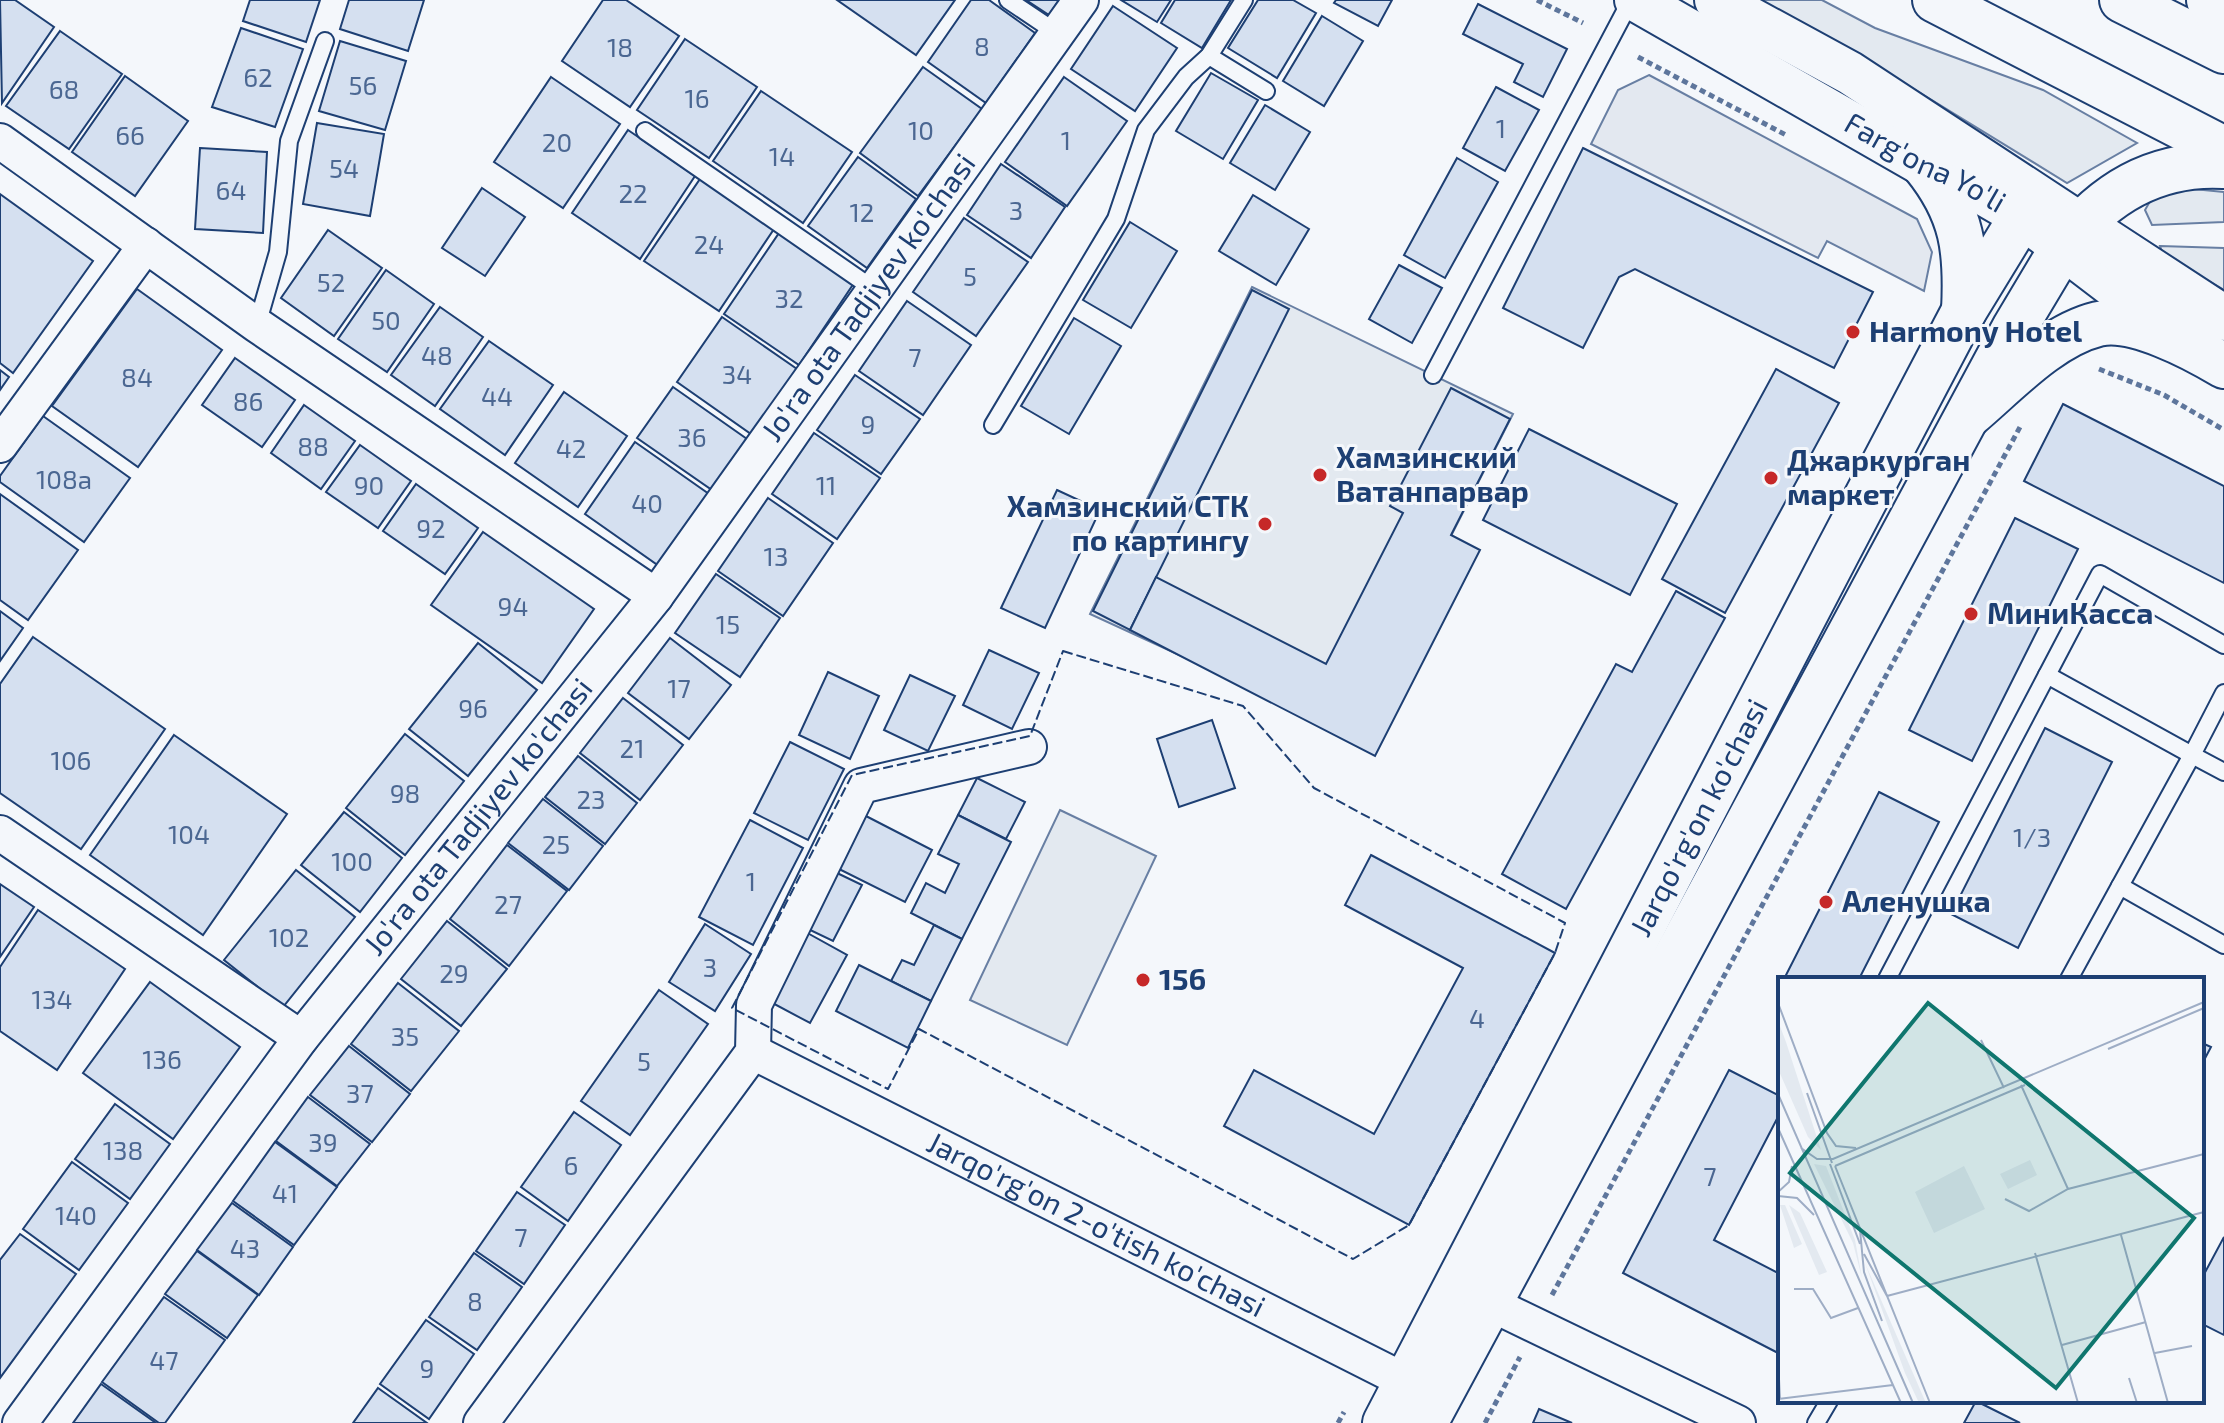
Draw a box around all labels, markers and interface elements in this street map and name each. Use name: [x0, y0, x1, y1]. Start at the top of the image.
house number: 8: [974, 30, 990, 61]
house number: 18: [607, 31, 633, 62]
house number: 62: [243, 61, 273, 92]
house number: 56: [349, 69, 377, 100]
house number: 68: [49, 73, 79, 104]
house number: 16: [684, 82, 710, 113]
street label: Farg'ona Yo'li: [1839, 104, 2013, 219]
house number: 1: [1496, 112, 1506, 143]
house number: 10: [908, 114, 934, 145]
house number: 66: [115, 119, 145, 150]
house number: 1: [1061, 124, 1071, 155]
house number: 20: [542, 126, 572, 157]
house number: 14: [769, 140, 795, 171]
street label: Jo'ra ota Tadjiyev ko'chasi: [752, 146, 982, 447]
house number: 54: [329, 152, 359, 183]
house number: 64: [216, 174, 246, 205]
house number: 22: [618, 177, 648, 208]
house number: 3: [1009, 194, 1023, 225]
house number: 12: [850, 196, 874, 227]
house number: 24: [694, 228, 724, 259]
house number: 5: [963, 260, 977, 291]
house number: 52: [317, 266, 345, 297]
house number: 32: [774, 282, 804, 313]
house number: 50: [371, 304, 401, 335]
place label: Harmony Hotel: [1869, 312, 2082, 349]
marker: Harmony Hotel: [1844, 323, 1862, 341]
house number: 48: [421, 339, 453, 370]
house number: 7: [908, 341, 922, 372]
house number: 34: [722, 358, 752, 389]
house number: 84: [121, 361, 153, 392]
house number: 44: [481, 380, 513, 411]
house number: 86: [233, 385, 263, 416]
house number: 9: [861, 408, 875, 439]
house number: 36: [677, 421, 707, 452]
house number: 88: [297, 430, 329, 461]
house number: 42: [556, 432, 586, 463]
place label: Хамзинский Ватанпарвар: [1336, 438, 1529, 508]
place label: Джаркурган маркет: [1787, 441, 1970, 511]
house number: 108a: [36, 463, 92, 494]
marker: Хамзинский Ватанпарвар: [1311, 466, 1329, 484]
house number: 90: [354, 469, 384, 500]
house number: 11: [816, 469, 836, 500]
marker: Джаркурган маркет: [1762, 469, 1780, 487]
house number: 40: [631, 487, 663, 518]
place label: Хамзинский СТК по картингу: [1007, 487, 1249, 558]
house number: 92: [416, 512, 446, 543]
marker: Хамзинский СТК по картингу: [1256, 515, 1274, 533]
house number: 13: [764, 540, 788, 571]
house number: 94: [498, 590, 528, 621]
place label: МиниКасса: [1987, 594, 2153, 630]
marker: МиниКасса: [1962, 605, 1980, 623]
house number: 15: [716, 608, 740, 639]
street label: Jo'ra ota Tadjiyev ko'chasi: [355, 670, 599, 961]
house number: 17: [667, 672, 691, 703]
house number: 96: [458, 692, 488, 723]
street label: Jarqo'rg'on ko'chasi: [1621, 692, 1774, 942]
house number: 21: [620, 732, 644, 763]
house number: 106: [51, 744, 91, 775]
house number: 98: [390, 777, 420, 808]
house number: 23: [576, 783, 606, 814]
house number: 104: [168, 818, 210, 849]
house number: 1/3: [2013, 821, 2051, 852]
house number: 25: [542, 828, 570, 859]
house number: 100: [331, 845, 373, 876]
house number: 1: [746, 865, 756, 896]
place label: Аленушка: [1842, 882, 1991, 919]
house number: 27: [494, 888, 522, 919]
marker: Аленушка: [1817, 893, 1835, 911]
house number: 102: [269, 921, 309, 952]
house number: 3: [703, 951, 717, 982]
house number: 29: [439, 957, 469, 988]
place label: 156: [1159, 960, 1206, 996]
marker: 156: [1134, 971, 1152, 989]
inset map: [1778, 977, 2204, 1403]
house number: 134: [32, 983, 72, 1014]
house number: 4: [1469, 1002, 1485, 1033]
house number: 35: [391, 1020, 419, 1051]
house number: 136: [142, 1043, 182, 1074]
house number: 5: [637, 1045, 651, 1076]
house number: 37: [346, 1077, 374, 1108]
street label: Jarqo'rg'on 2-o'tish ko'chasi: [922, 1123, 1272, 1323]
house number: 39: [308, 1126, 338, 1157]
house number: 138: [103, 1134, 143, 1165]
house number: 6: [564, 1149, 578, 1180]
house number: 7: [1703, 1160, 1717, 1191]
house number: 41: [272, 1177, 298, 1208]
house number: 140: [55, 1199, 97, 1230]
house number: 7: [514, 1221, 528, 1252]
house number: 43: [230, 1232, 260, 1263]
house number: 8: [467, 1285, 483, 1316]
house number: 47: [149, 1344, 179, 1375]
house number: 9: [420, 1352, 434, 1383]

